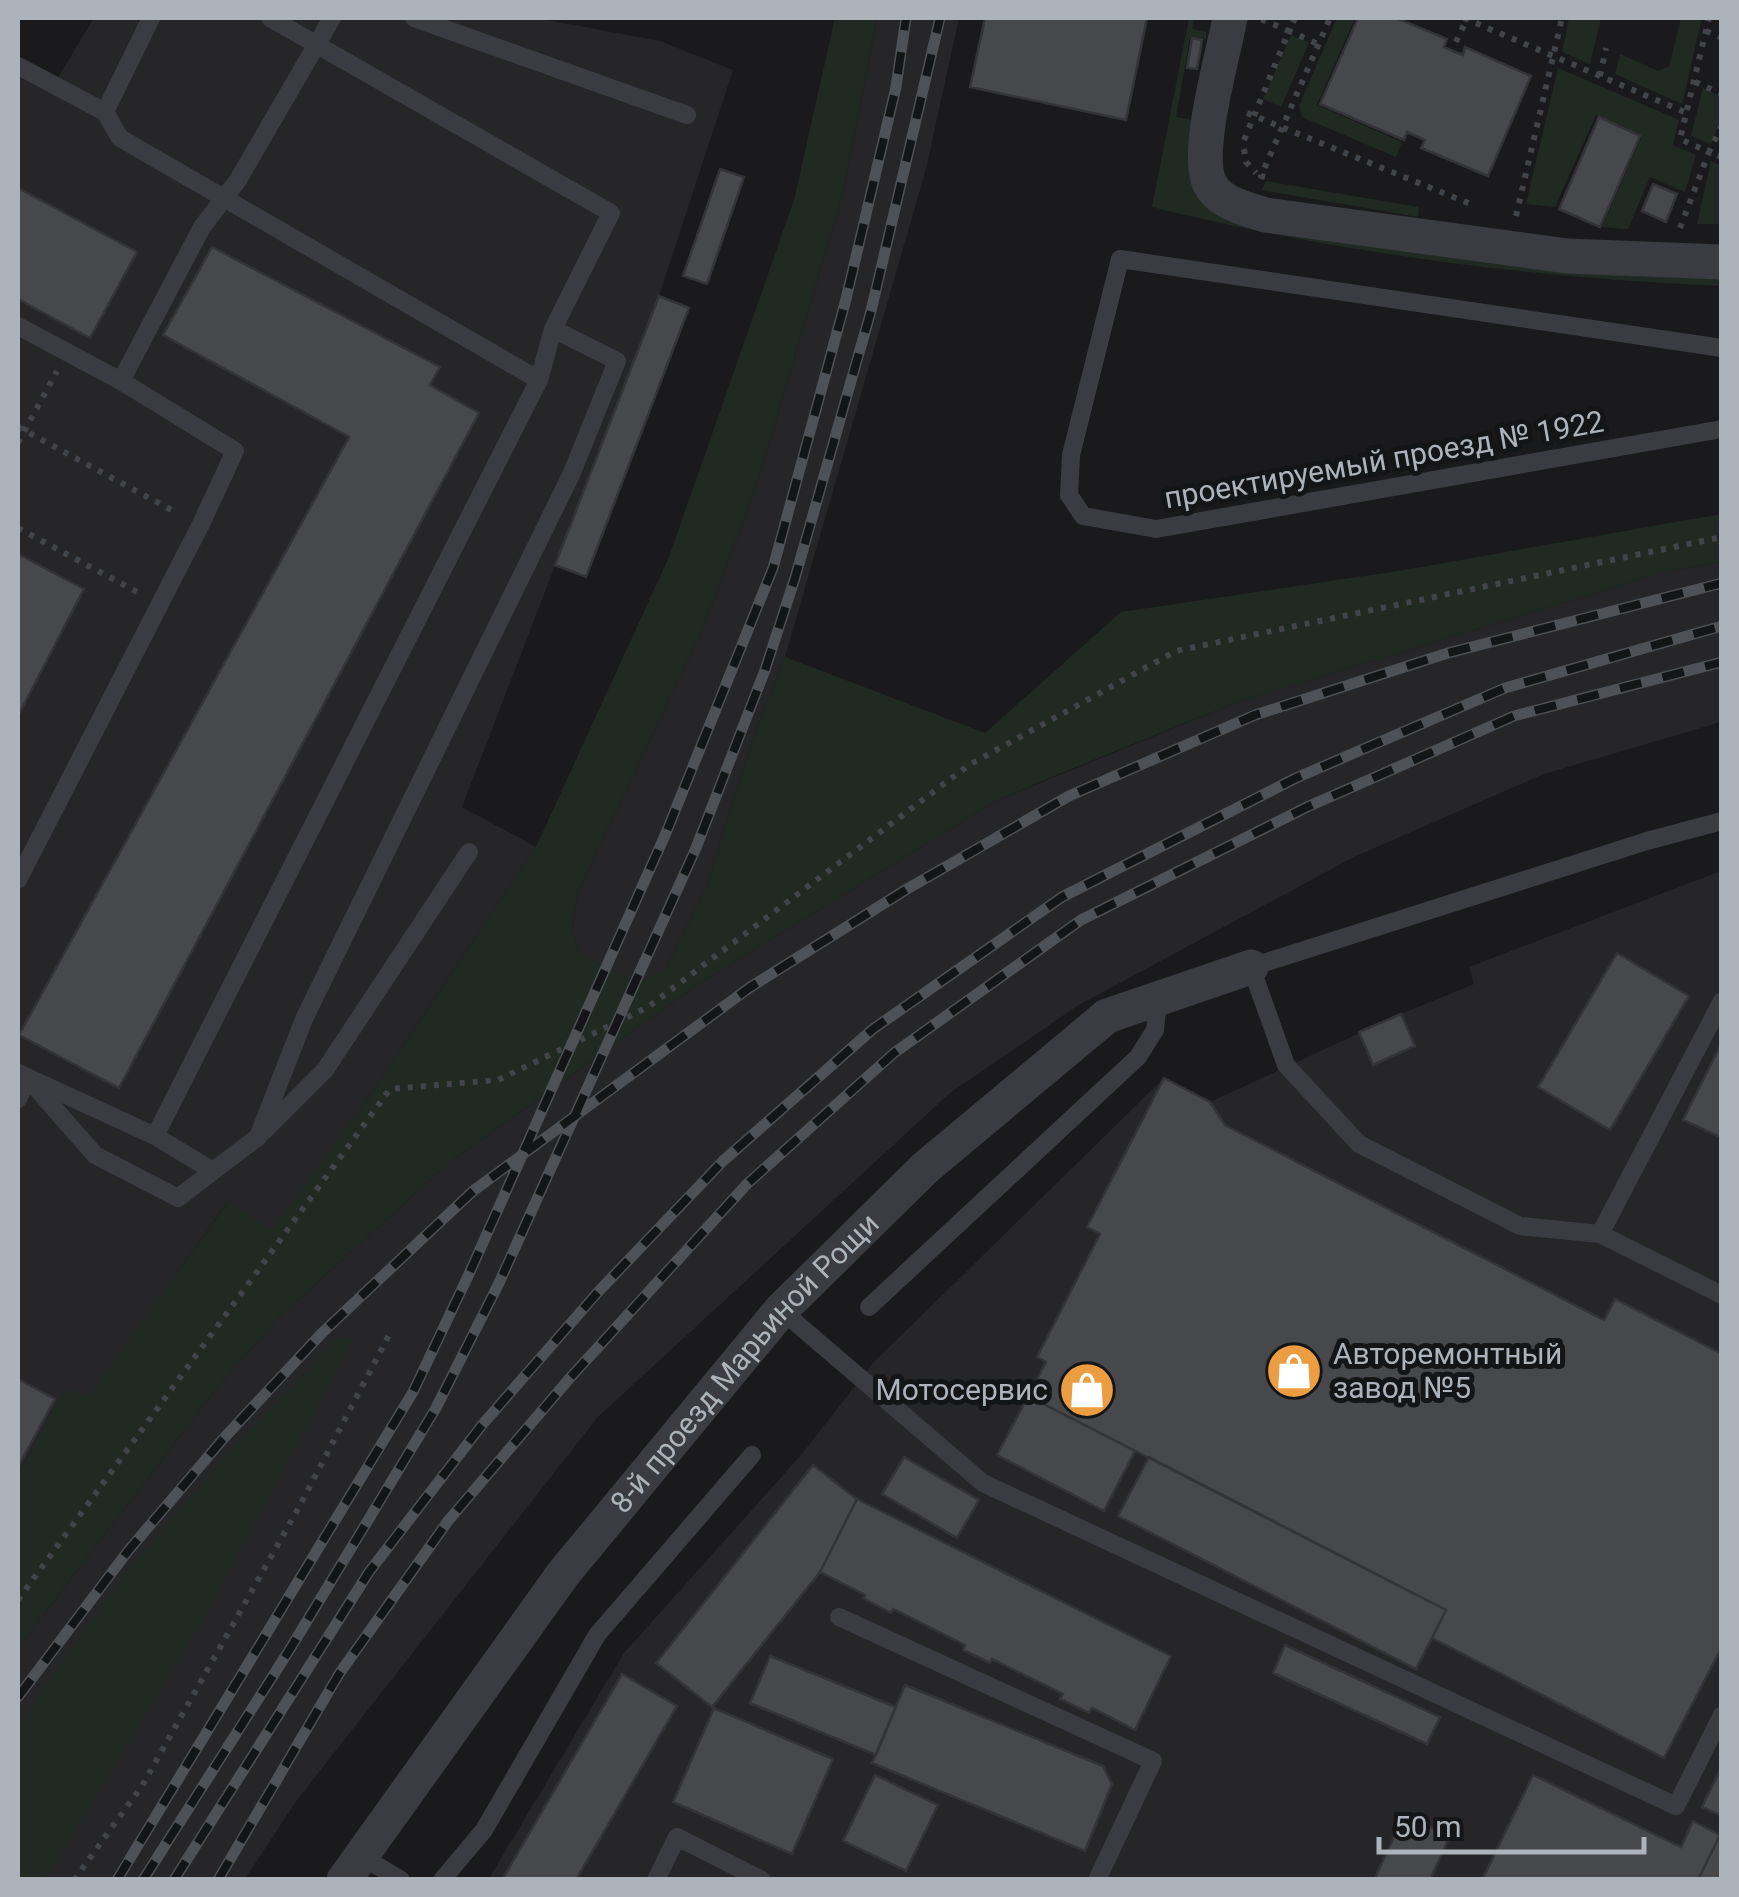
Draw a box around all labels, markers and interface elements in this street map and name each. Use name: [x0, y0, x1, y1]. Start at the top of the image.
street label: проектируемый проезд № 1922: [1161, 404, 1606, 515]
street label: 8-й проезд Марьиной Рощи: [603, 1206, 886, 1520]
place label: Авторемонтный завод №5: [1333, 1336, 1562, 1405]
shop icon: Авторемонтный завод №5: [1264, 1341, 1324, 1401]
shop icon: Мотосервис: [1057, 1360, 1117, 1420]
place label: Мотосервис: [875, 1372, 1048, 1407]
scale bar: [1379, 1792, 1644, 1854]
text: 50 m: [1394, 1809, 1461, 1844]

